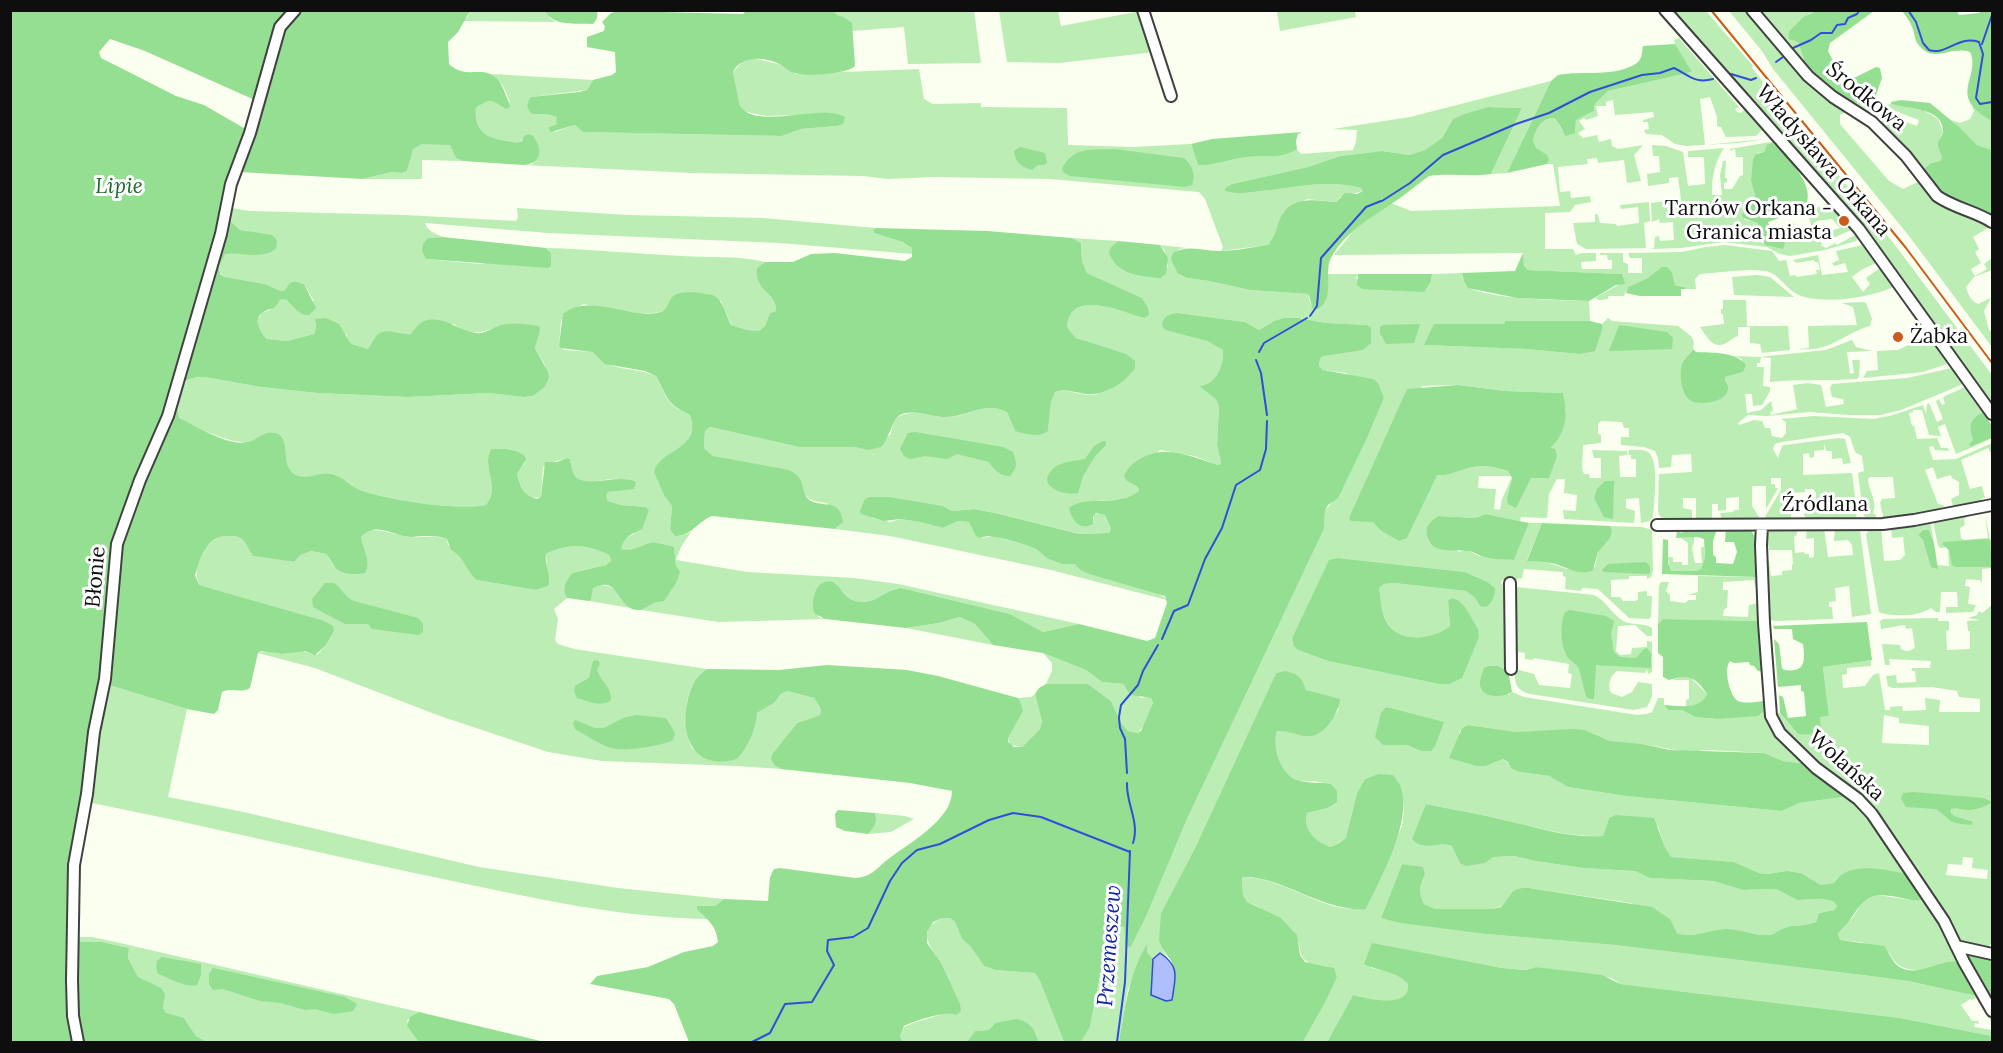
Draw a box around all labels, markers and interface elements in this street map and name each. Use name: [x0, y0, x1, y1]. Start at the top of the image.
street label: Środkowa: [1821, 57, 1911, 137]
street label: Władysława Orkana: [1750, 80, 1896, 242]
park label: Lipie: [95, 174, 143, 200]
place label: Tarnów Orkana - Granica miasta: [1665, 196, 1832, 246]
marker: Tarnów Orkana - Granica miasta: [1837, 214, 1851, 228]
place label: Żabka: [1910, 324, 1968, 350]
marker: Żabka: [1891, 330, 1905, 344]
street label: Źródlana: [1782, 492, 1868, 518]
street label: Błonie: [81, 545, 111, 609]
street label: Wolańska: [1803, 725, 1889, 807]
water label: Przemeszew: [1093, 884, 1127, 1008]

